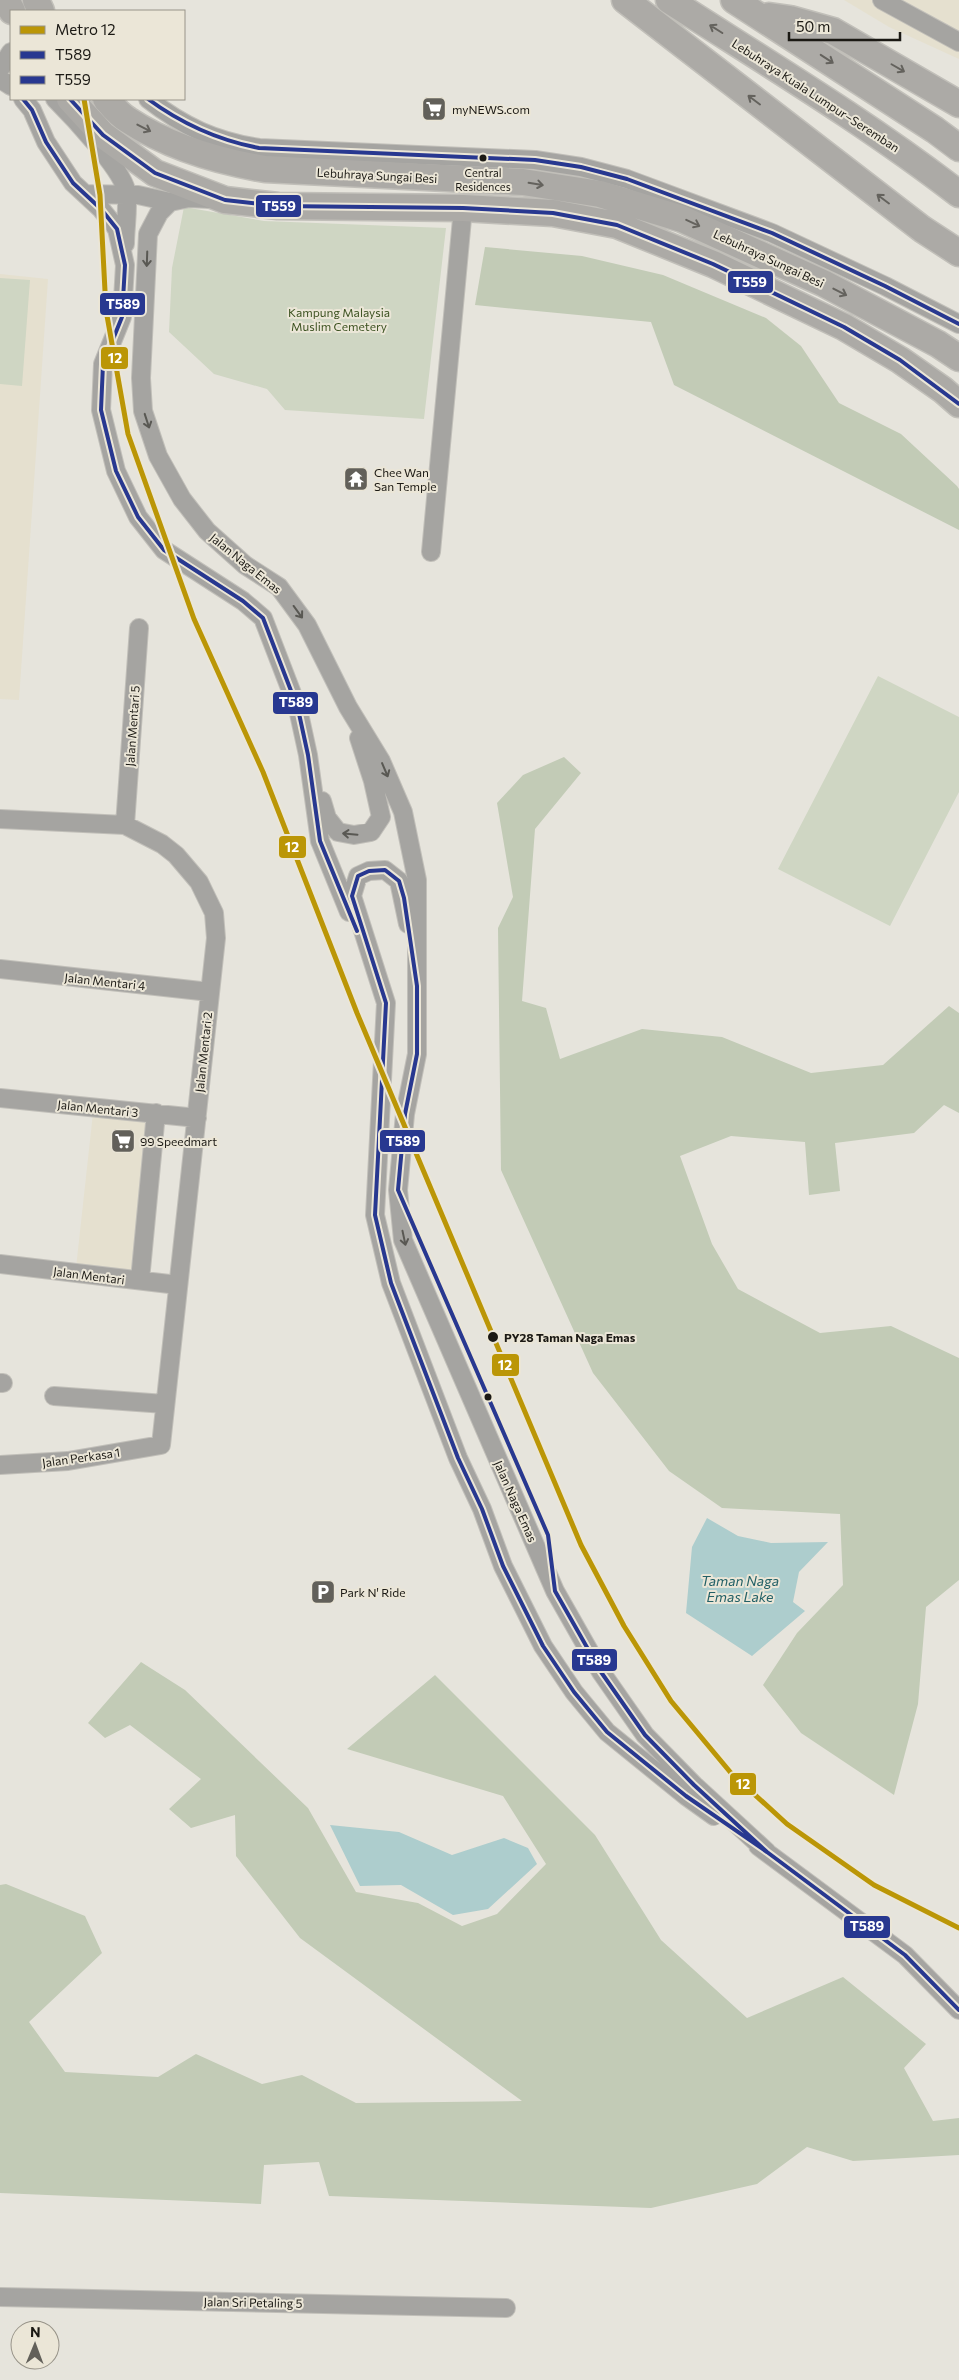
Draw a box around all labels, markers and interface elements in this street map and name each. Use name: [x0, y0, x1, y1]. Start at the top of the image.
legend: [10, 10, 185, 100]
scale bar: [789, 10, 900, 42]
text: 50 m: [796, 17, 830, 35]
text: Metro 12: [55, 20, 116, 38]
one-way arrow: [709, 24, 723, 35]
street label: Lebuhraya Kuala Lumpur–Seremban: [730, 36, 902, 154]
text: T589: [55, 45, 91, 63]
one-way arrow: [819, 54, 833, 64]
one-way arrow: [890, 64, 904, 74]
text: T559: [55, 70, 91, 88]
one-way arrow: [748, 95, 761, 106]
supermarket icon: myNEWS.com: [421, 96, 447, 122]
place label: myNEWS.com: [452, 102, 530, 116]
one-way arrow: [136, 123, 151, 133]
marker: Central Residences: [478, 153, 488, 163]
street label: Lebuhraya Sungai Besi: [316, 165, 438, 185]
place label: Central Residences: [455, 166, 511, 193]
one-way arrow: [527, 179, 543, 189]
line badge: T559: [255, 194, 302, 218]
one-way arrow: [877, 194, 890, 205]
text: T559: [262, 197, 296, 214]
one-way arrow: [685, 219, 700, 229]
street label: Lebuhraya Sungai Besi: [711, 226, 827, 290]
one-way arrow: [142, 251, 151, 267]
line badge: T559: [727, 270, 774, 294]
text: T559: [733, 273, 767, 290]
one-way arrow: [832, 288, 847, 297]
line badge: T589: [99, 292, 146, 316]
text: T589: [106, 295, 141, 312]
park label: Kampung Malaysia Muslim Cemetery: [288, 305, 390, 333]
line badge: 12: [100, 346, 129, 370]
text: 12: [108, 349, 122, 366]
one-way arrow: [142, 413, 152, 429]
place label: Chee Wan San Temple: [374, 465, 437, 493]
temple icon: Chee Wan San Temple: [343, 466, 369, 492]
street label: Jalan Naga Emas: [207, 530, 285, 597]
one-way arrow: [293, 605, 303, 619]
street label: Jalan Mentari 5: [122, 685, 143, 767]
line badge: T589: [272, 691, 319, 715]
text: T589: [279, 693, 314, 710]
one-way arrow: [380, 762, 390, 777]
one-way arrow: [343, 829, 359, 838]
line badge: 12: [278, 835, 307, 859]
text: 12: [285, 838, 299, 855]
street label: Jalan Mentari 4: [64, 970, 146, 993]
street label: Jalan Mentari 2: [192, 1011, 215, 1093]
street label: Jalan Mentari 3: [57, 1097, 139, 1120]
supermarket icon: 99 Speedmart: [110, 1128, 136, 1154]
line badge: T589: [379, 1129, 426, 1153]
text: T589: [386, 1132, 421, 1149]
place label: 99 Speedmart: [140, 1134, 217, 1148]
one-way arrow: [400, 1230, 409, 1246]
street label: Jalan Mentari: [52, 1264, 126, 1287]
marker: PY28 Taman Naga Emas: [486, 1330, 500, 1344]
place label: PY28 Taman Naga Emas: [504, 1330, 636, 1344]
line badge: 12: [491, 1353, 520, 1377]
text: 12: [498, 1356, 512, 1373]
unlabelled marker: [483, 1392, 493, 1402]
street label: Jalan Perkasa 1: [41, 1445, 121, 1470]
street label: Jalan Naga Emas: [491, 1458, 540, 1544]
water label: Taman Naga Emas Lake: [701, 1572, 779, 1605]
parking icon: Park N' Ride: [310, 1579, 336, 1605]
place label: Park N' Ride: [340, 1585, 406, 1599]
line badge: T589: [571, 1648, 618, 1672]
text: T589: [577, 1651, 612, 1668]
line badge: 12: [729, 1772, 757, 1796]
text: 12: [736, 1775, 750, 1792]
line badge: T589: [843, 1915, 891, 1939]
text: T589: [850, 1917, 885, 1934]
street label: Jalan Sri Petaling 5: [203, 2294, 303, 2311]
north arrow: [10, 2320, 60, 2370]
text: N: [30, 2323, 41, 2340]

